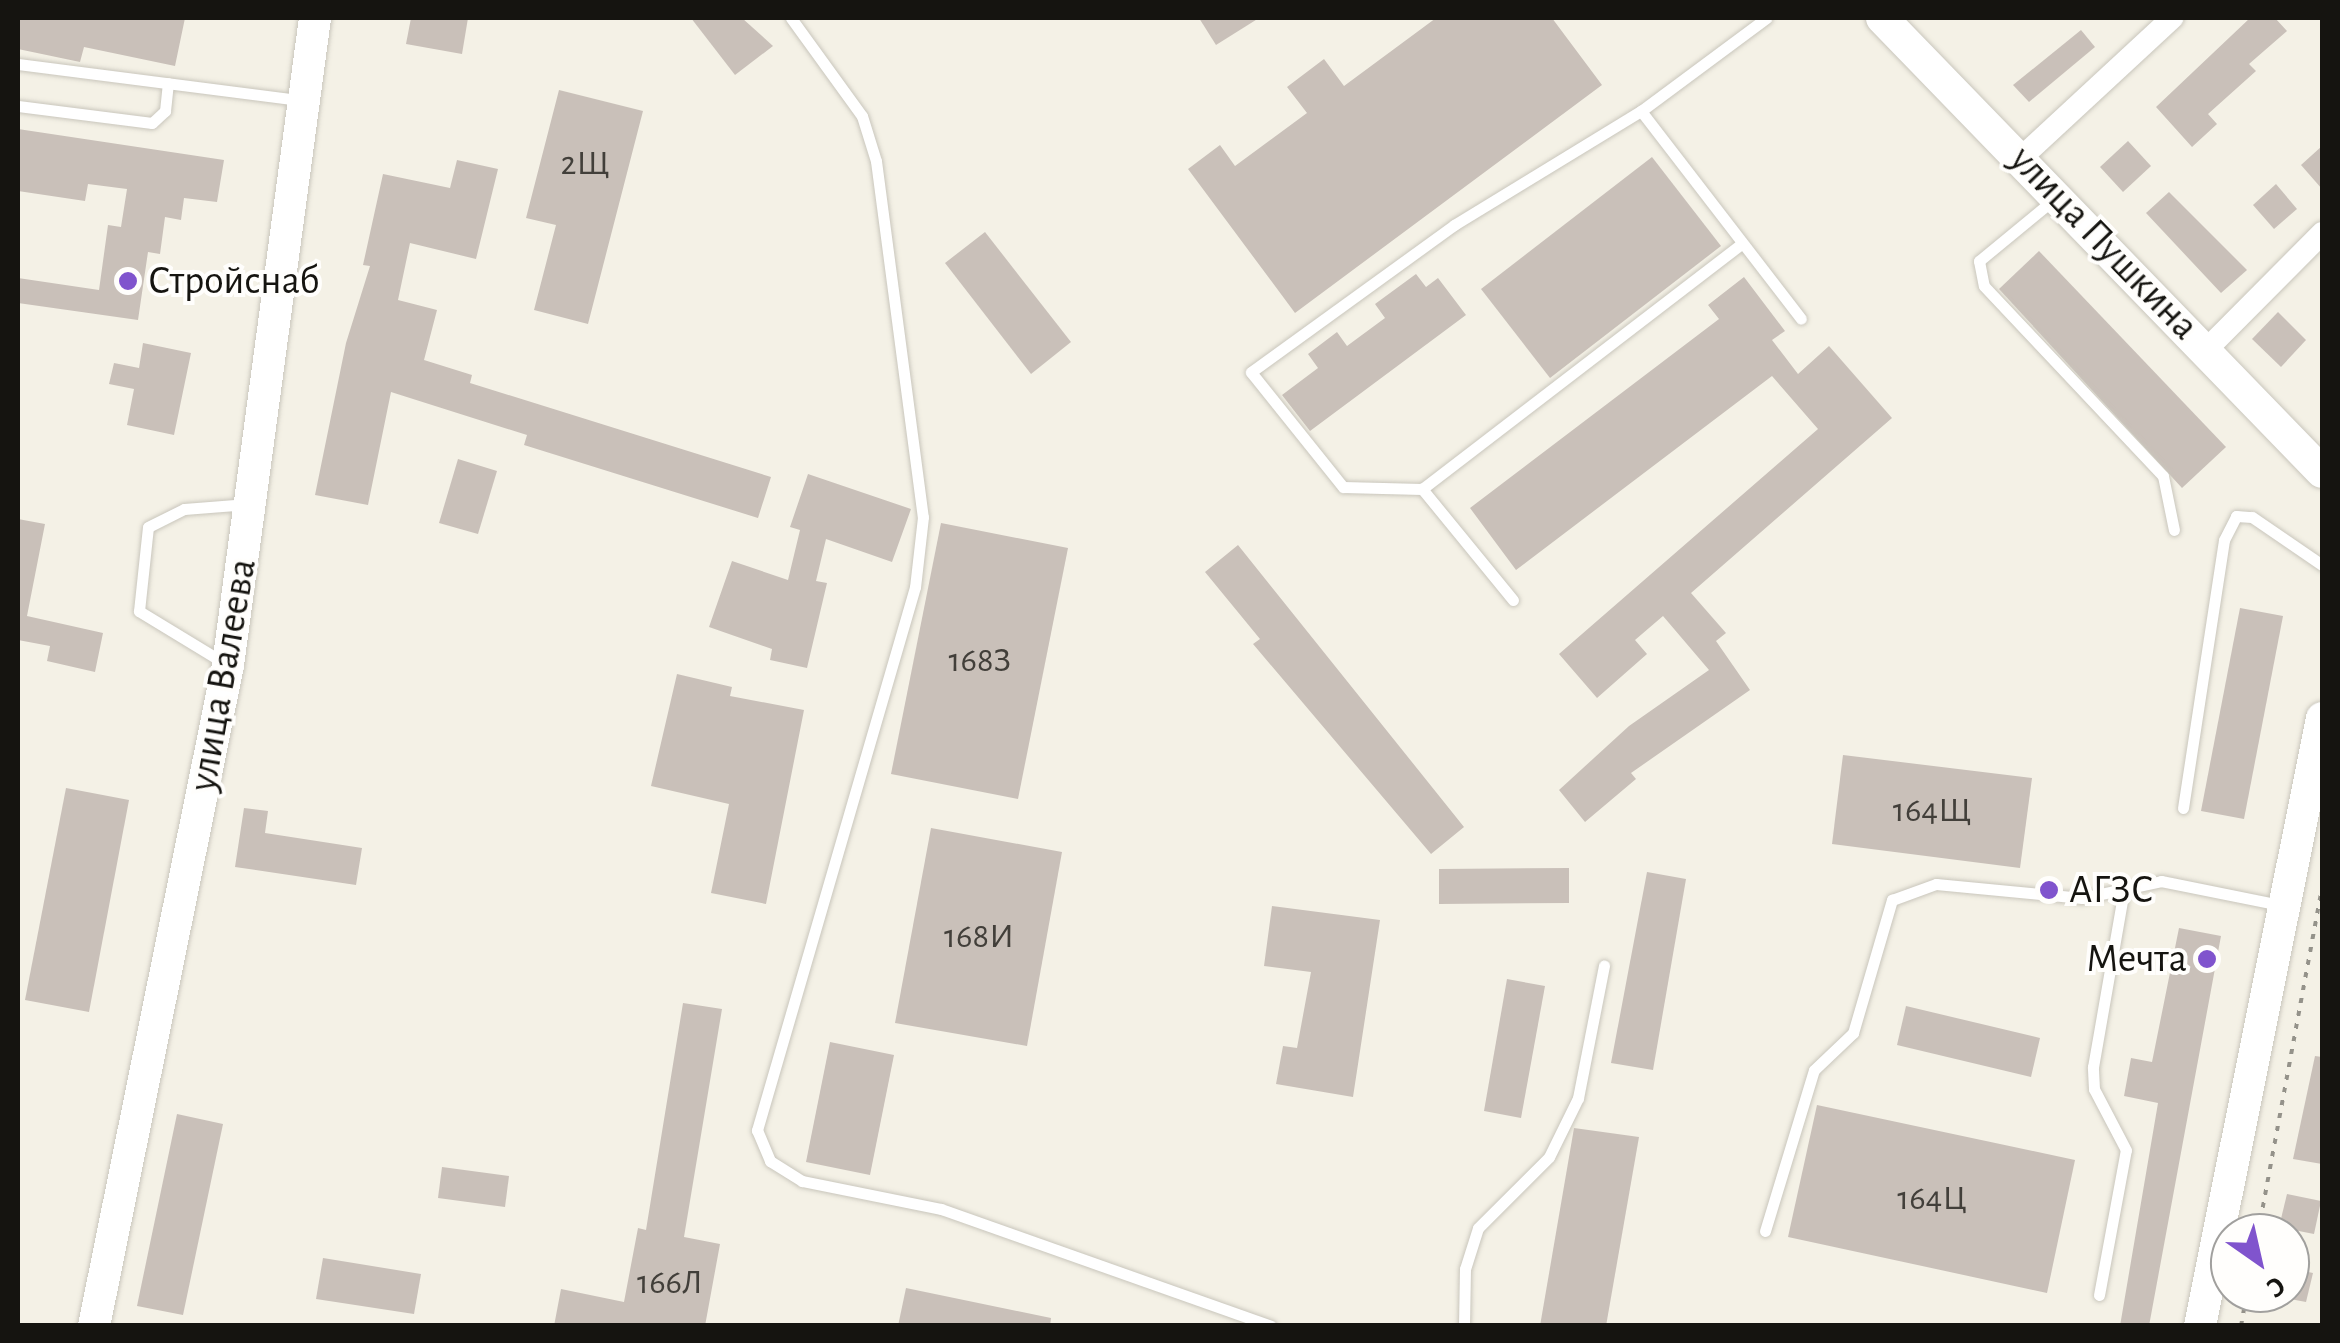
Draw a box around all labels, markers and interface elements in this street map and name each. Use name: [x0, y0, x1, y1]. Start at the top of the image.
street label: улица Пушкина: [2000, 136, 2208, 350]
house number: 2Щ: [561, 143, 609, 185]
place label: Стройснаб: [148, 257, 319, 305]
marker: Стройснаб: [117, 270, 139, 292]
street label: улица Валеева: [179, 555, 267, 795]
house number: 168З: [949, 640, 1011, 682]
house number: 164Щ: [1893, 790, 1971, 832]
place label: АГЗС: [2069, 866, 2153, 914]
marker: АГЗС: [2038, 879, 2060, 901]
house number: 168И: [944, 916, 1014, 958]
place label: Мечта: [2086, 935, 2187, 983]
marker: Мечта: [2196, 948, 2218, 970]
house number: 164Ц: [1897, 1178, 1967, 1220]
north arrow: [2210, 1213, 2310, 1313]
house number: 166Л: [637, 1262, 703, 1304]
text: С: [2261, 1270, 2290, 1302]

